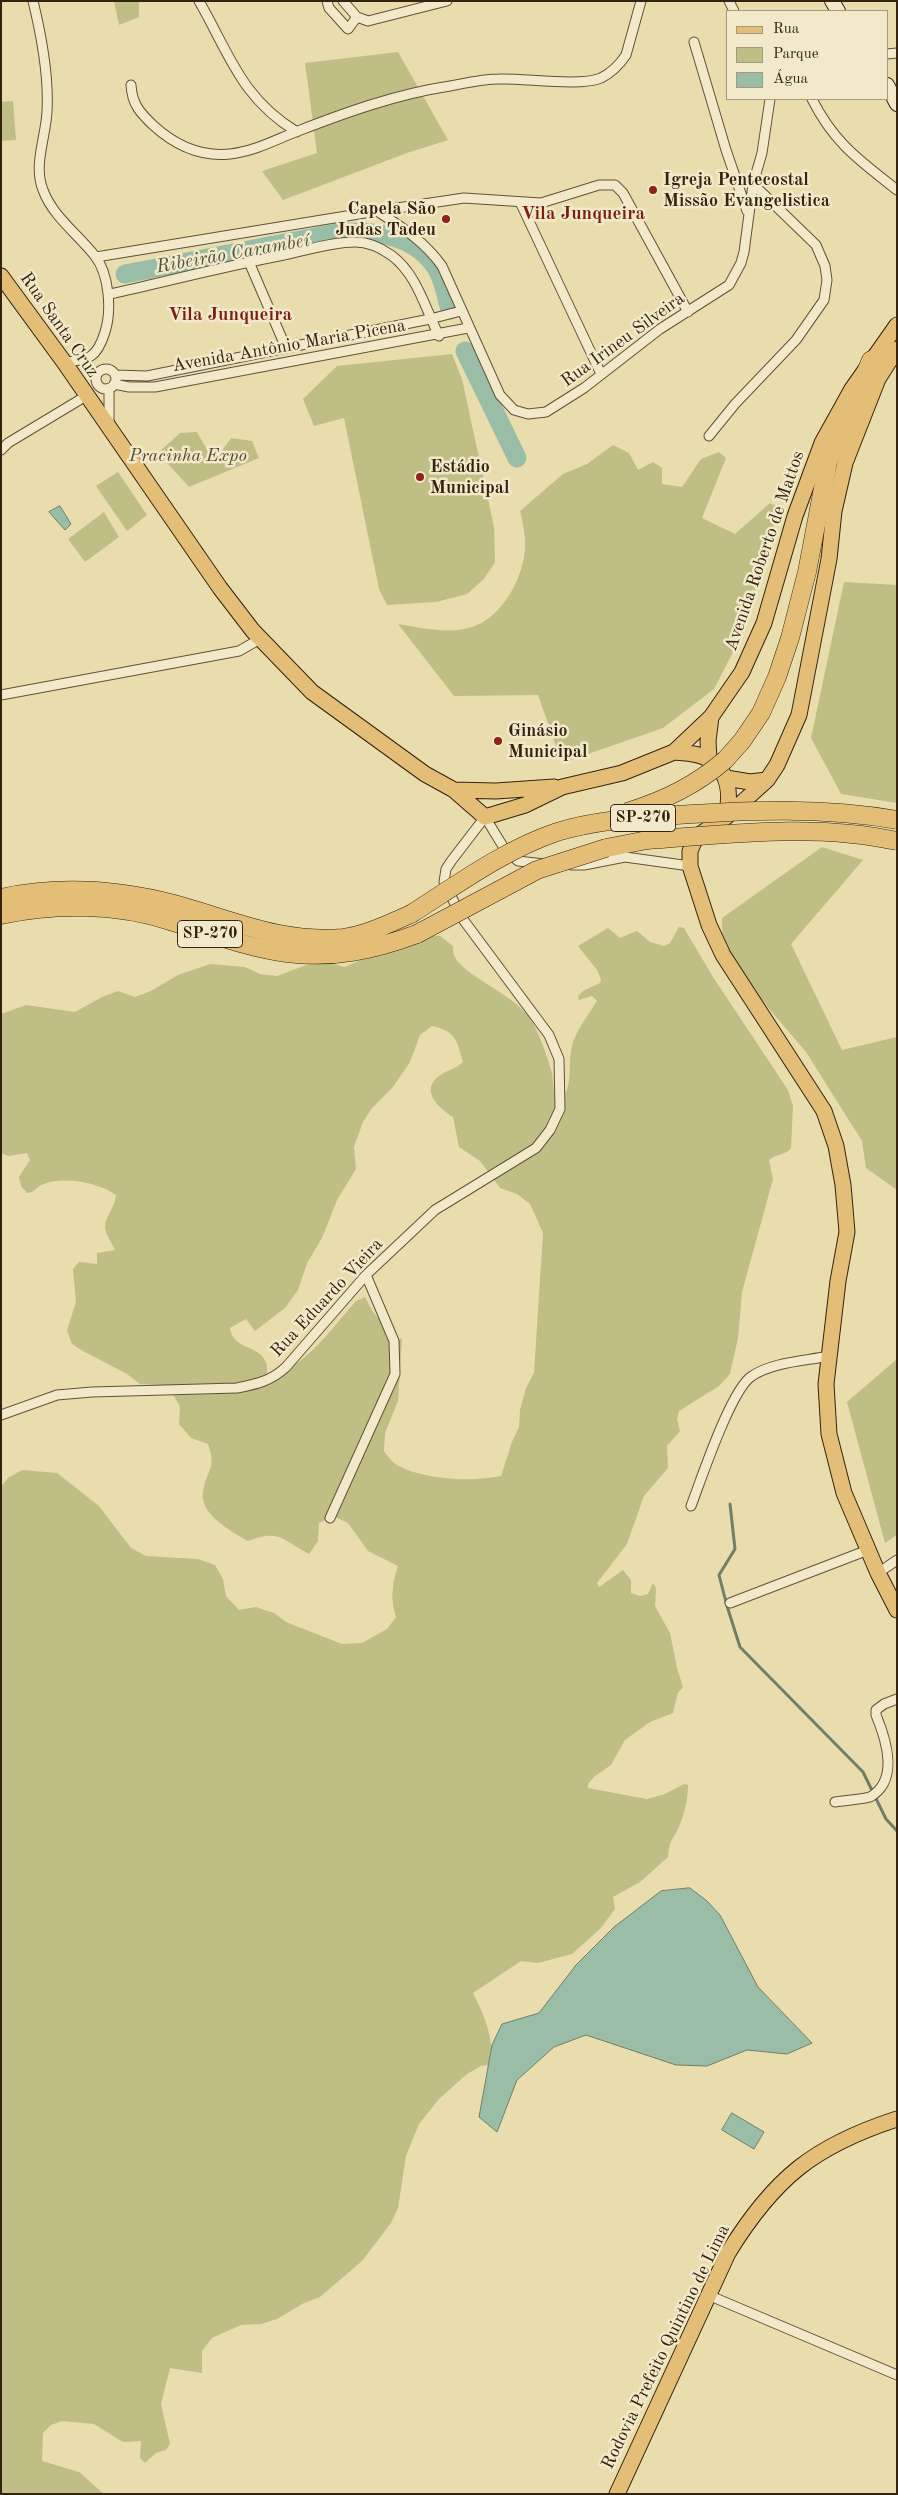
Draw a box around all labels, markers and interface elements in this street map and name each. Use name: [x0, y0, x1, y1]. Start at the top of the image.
legend: [726, 10, 888, 100]
text: Rua: [773, 22, 799, 37]
text: Parque: [773, 47, 819, 62]
text: Água: [773, 72, 808, 87]
place label: Igreja Pentecostal Missão Evangelistica: [663, 169, 830, 212]
marker: Igreja Pentecostal Missão Evangelistica: [647, 184, 659, 196]
place label: Capela São Judas Tadeu: [336, 198, 436, 240]
district label: Vila Junqueira: [521, 203, 645, 225]
marker: Capela São Judas Tadeu: [440, 213, 452, 225]
water label: Ribeirão Carambeí: [154, 229, 312, 279]
street label: Rua Santa Cruz: [15, 268, 103, 382]
street label: Rua Irineu Silveira: [557, 288, 689, 392]
district label: Vila Junqueira: [168, 304, 292, 326]
street label: Avenida Antônio Maria Picena: [171, 315, 407, 377]
park label: Pracinha Expo: [129, 445, 247, 467]
street label: Avenida Roberto de Mattos: [721, 448, 809, 654]
place label: Estádio Municipal: [430, 456, 509, 498]
marker: Estádio Municipal: [414, 471, 426, 483]
place label: Ginásio Municipal: [508, 720, 587, 762]
marker: Ginásio Municipal: [492, 735, 504, 747]
road number: SP-270: [610, 804, 676, 831]
road number: SP-270: [178, 921, 242, 948]
street label: Rua Eduardo Vieira: [266, 1234, 388, 1362]
street label: Rodovia Prefeito Quintino de Lima: [597, 2221, 735, 2473]

